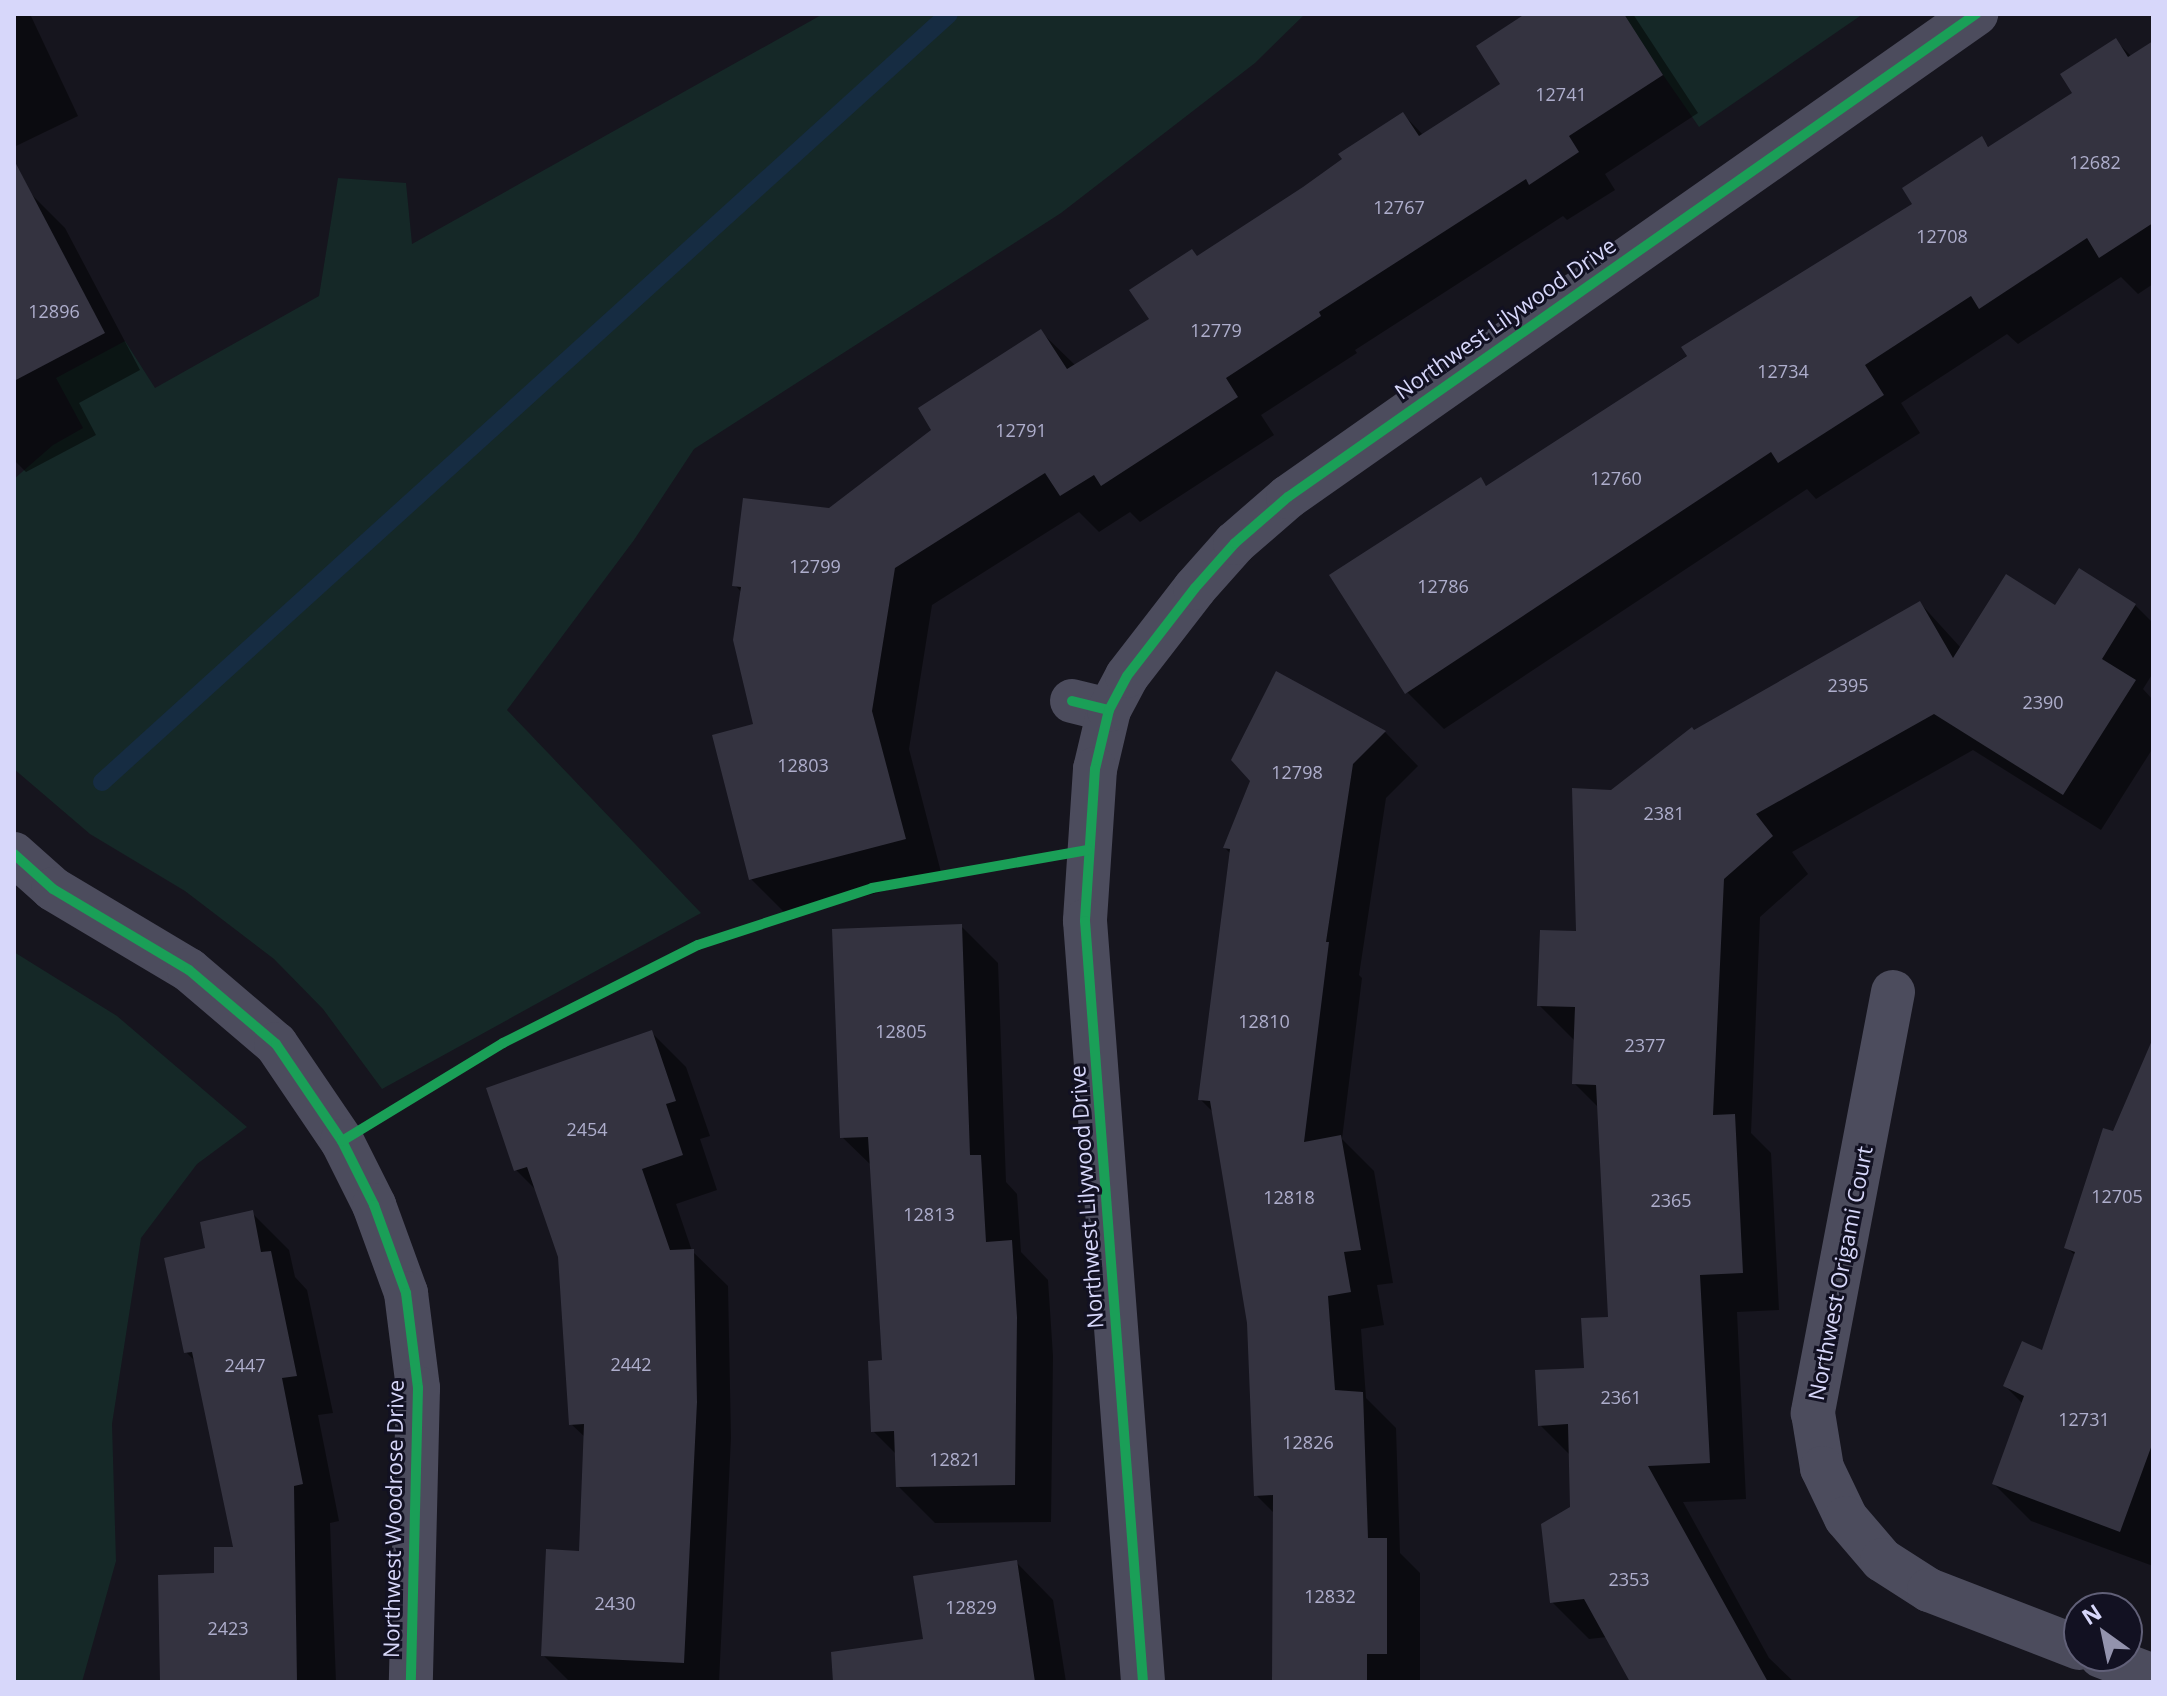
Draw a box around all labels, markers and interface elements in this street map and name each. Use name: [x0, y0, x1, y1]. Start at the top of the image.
house number: 12741: [1535, 83, 1587, 105]
house number: 12682: [2069, 151, 2121, 173]
house number: 12767: [1373, 196, 1425, 218]
house number: 12708: [1916, 225, 1968, 247]
street label: Northwest Lilywood Drive: [1389, 232, 1621, 404]
house number: 12896: [28, 300, 80, 322]
house number: 12779: [1190, 319, 1242, 341]
house number: 12734: [1757, 360, 1809, 382]
house number: 12791: [995, 419, 1047, 441]
house number: 12760: [1590, 467, 1642, 489]
house number: 12799: [789, 555, 841, 577]
house number: 12786: [1417, 575, 1469, 597]
house number: 2395: [1827, 674, 1869, 696]
house number: 2390: [2022, 691, 2064, 713]
house number: 12803: [777, 754, 829, 776]
house number: 12798: [1271, 761, 1323, 783]
house number: 2381: [1643, 802, 1685, 824]
house number: 12810: [1238, 1010, 1290, 1032]
house number: 12805: [875, 1020, 927, 1042]
house number: 2377: [1624, 1034, 1666, 1056]
street label: Northwest Lilywood Drive: [1064, 1065, 1108, 1329]
house number: 2454: [566, 1118, 608, 1140]
street label: Northwest Origami Court: [1802, 1144, 1878, 1402]
house number: 12705: [2091, 1185, 2143, 1207]
house number: 12818: [1263, 1186, 1315, 1208]
house number: 2365: [1650, 1189, 1692, 1211]
house number: 12813: [903, 1203, 955, 1225]
house number: 2442: [610, 1353, 652, 1375]
house number: 2447: [224, 1354, 266, 1376]
street label: Northwest Woodrose Drive: [377, 1380, 409, 1658]
house number: 2361: [1600, 1386, 1642, 1408]
house number: 12731: [2058, 1408, 2110, 1430]
house number: 12826: [1282, 1431, 1334, 1453]
house number: 12821: [929, 1448, 981, 1470]
house number: 2353: [1608, 1568, 1650, 1590]
house number: 12832: [1304, 1585, 1356, 1607]
house number: 2430: [594, 1592, 636, 1614]
north arrow: [2063, 1592, 2143, 1672]
house number: 12829: [945, 1596, 997, 1618]
text: N: [2075, 1596, 2107, 1631]
house number: 2423: [207, 1617, 249, 1639]

